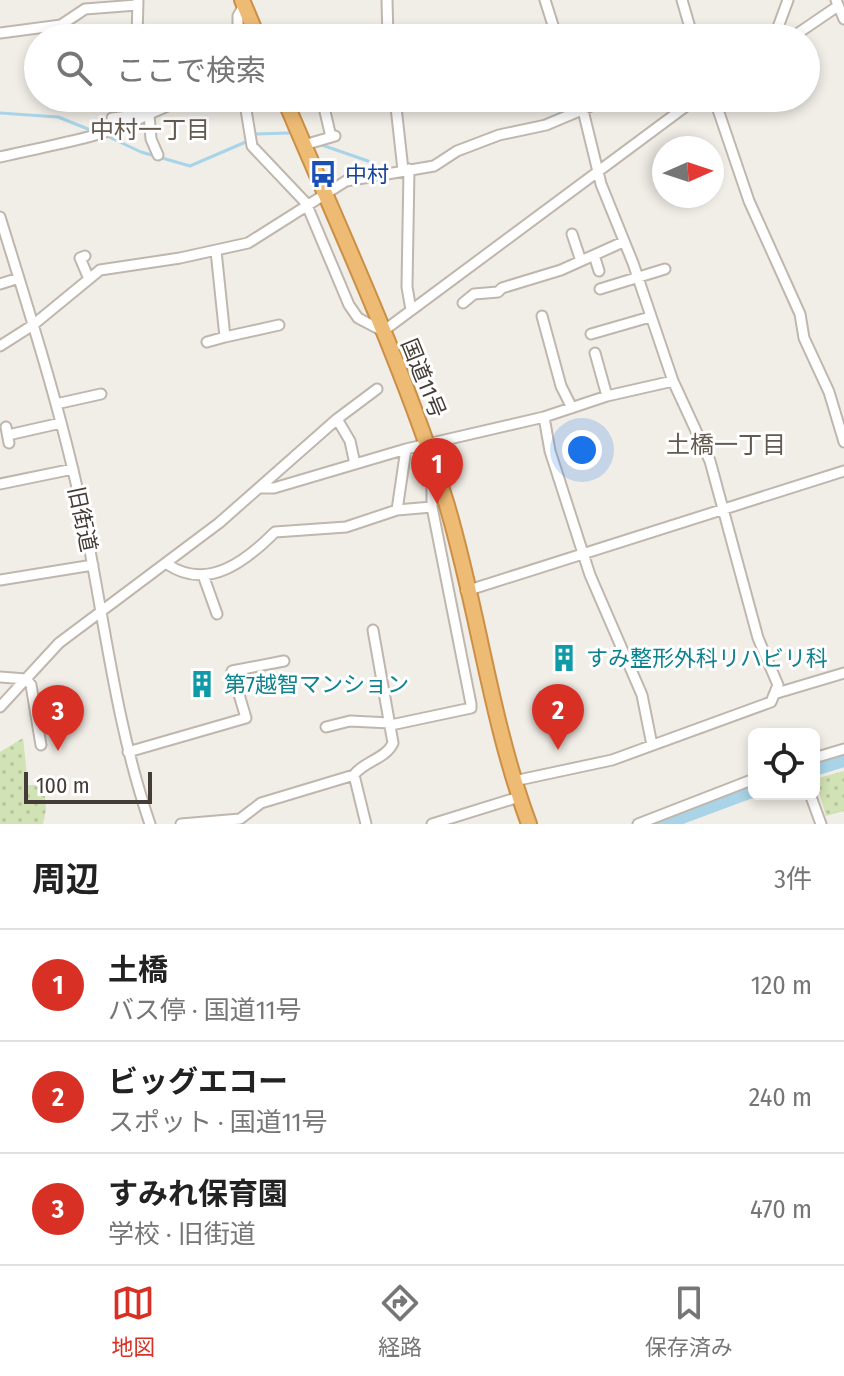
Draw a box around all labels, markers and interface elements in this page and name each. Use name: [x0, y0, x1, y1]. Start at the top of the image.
search box: [24, 24, 820, 112]
icon: search: [52, 46, 96, 90]
text: ここで検索: [116, 53, 266, 89]
district label: 中村一丁目: [90, 116, 210, 144]
north arrow: [652, 136, 724, 208]
bus stop icon: 中村: [308, 159, 338, 189]
place label: 中村: [345, 161, 389, 188]
street label: 国道11号: [395, 335, 452, 422]
your location: [562, 430, 602, 470]
district label: 土橋一丁目: [666, 431, 786, 459]
pin: 1: [411, 438, 463, 504]
street label: 旧街道: [62, 484, 103, 554]
building icon: すみ整形外科リハビリ科: [549, 643, 579, 673]
place label: すみ整形外科リハビリ科: [586, 645, 828, 672]
building icon: 第7越智マンション: [187, 669, 217, 699]
place label: 第7越智マンション: [224, 671, 409, 698]
pin: 2: [532, 684, 584, 750]
pin: 3: [32, 685, 84, 751]
map controls: [748, 728, 820, 800]
button: locate: [748, 728, 820, 800]
scale bar: [24, 768, 152, 804]
text: 100 m: [36, 772, 90, 799]
text: 周辺: [32, 859, 100, 900]
text: 3件: [774, 864, 812, 895]
text: 土橋: [108, 952, 168, 988]
text: 1: [53, 970, 64, 1001]
text: 120 m: [751, 970, 812, 1001]
text: バス停 · 国道11号: [108, 995, 302, 1026]
text: ビッグエコー: [108, 1064, 288, 1100]
text: 2: [52, 1082, 64, 1113]
text: 240 m: [749, 1082, 812, 1113]
text: スポット · 国道11号: [108, 1107, 328, 1138]
text: すみれ保育園: [108, 1176, 288, 1212]
text: 3: [52, 1194, 64, 1225]
text: 470 m: [750, 1194, 812, 1225]
text: 学校 · 旧街道: [108, 1219, 256, 1250]
tab: 地図: [111, 1281, 155, 1361]
tab: 経路: [378, 1281, 422, 1361]
tab: 保存済み: [645, 1281, 733, 1361]

